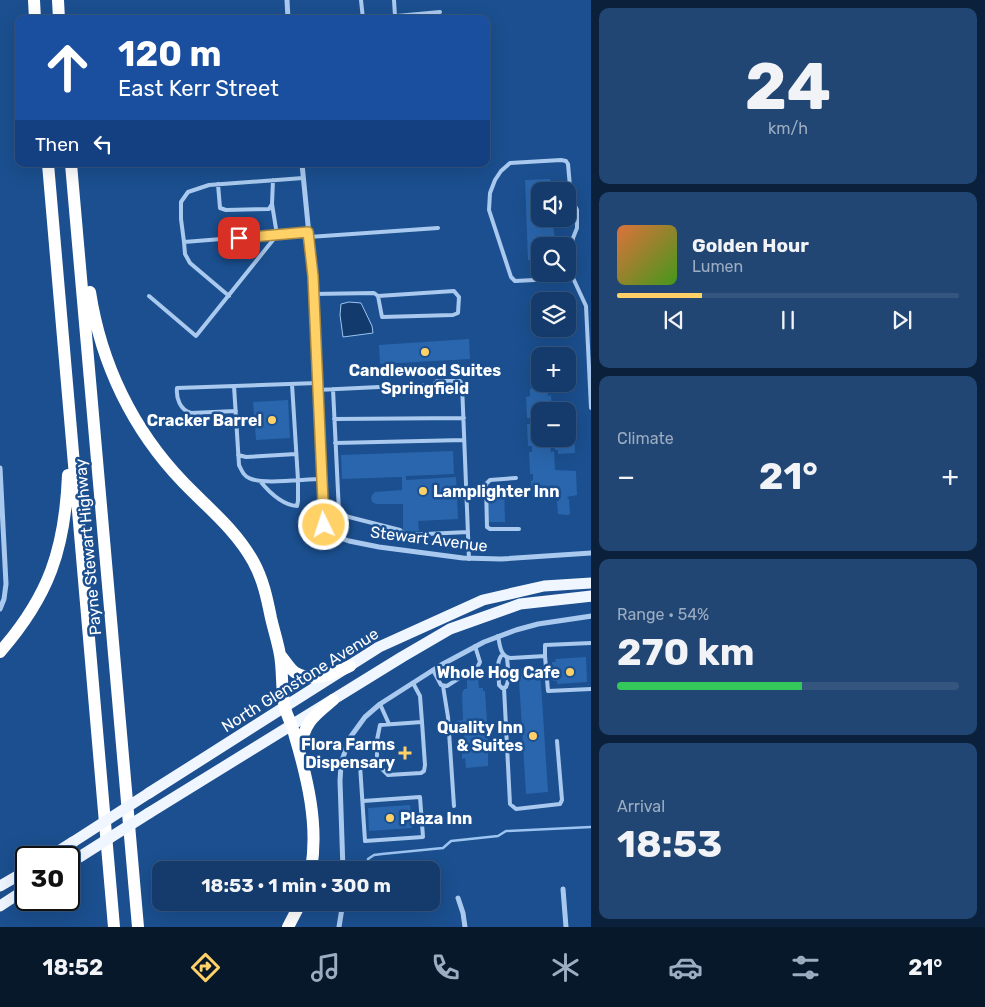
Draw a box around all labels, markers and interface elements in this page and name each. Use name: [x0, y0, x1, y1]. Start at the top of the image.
text: 120 m: [118, 33, 221, 75]
icon: ahead: [35, 35, 100, 100]
text: 24: [745, 48, 831, 125]
text: East Kerr Street: [118, 75, 279, 102]
text: km/h: [768, 119, 808, 138]
icon: left: [89, 130, 117, 158]
text: Then: [35, 133, 79, 156]
map controls: [531, 182, 576, 447]
button: sound: [531, 182, 576, 227]
pin: [218, 217, 260, 259]
icon: arrive: [225, 224, 253, 252]
text: Golden Hour: [692, 234, 809, 257]
button: search: [531, 237, 576, 282]
text: Lumen: [692, 257, 743, 276]
button: layers: [531, 292, 576, 337]
icon: previous: [660, 306, 688, 334]
icon: pause: [774, 306, 802, 334]
icon: next: [888, 306, 916, 334]
marker: Candlewood Suites Springfield: [419, 346, 431, 358]
button: +: [531, 347, 576, 392]
place label: Candlewood Suites Springfield: [349, 361, 501, 398]
button: −: [531, 402, 576, 447]
place label: Cracker Barrel: [147, 411, 262, 430]
marker: Cracker Barrel: [266, 414, 278, 426]
text: Climate: [617, 429, 674, 448]
text: 21°: [759, 453, 818, 499]
street label: Payne Stewart Highway: [71, 458, 105, 636]
text: −: [617, 460, 635, 493]
text: +: [942, 460, 959, 493]
place label: Lamplighter Inn: [433, 482, 559, 501]
marker: Lamplighter Inn: [417, 485, 429, 497]
position arrow: [297, 498, 349, 550]
street label: Stewart Avenue: [369, 522, 489, 556]
text: Range · 54%: [617, 605, 709, 624]
street label: North Glenstone Avenue: [218, 624, 382, 736]
text: 270 km: [617, 629, 754, 675]
place label: Whole Hog Cafe: [437, 663, 560, 682]
marker: Whole Hog Cafe: [564, 666, 576, 678]
place label: Quality Inn & Suites: [437, 718, 523, 755]
marker: Quality Inn & Suites: [527, 730, 539, 742]
place label: Flora Farms Dispensary: [301, 735, 395, 772]
marker: Flora Farms Dispensary: [399, 747, 411, 759]
text: Arrival: [617, 797, 665, 816]
place label: Plaza Inn: [400, 809, 472, 828]
marker: Plaza Inn: [384, 812, 396, 824]
text: 18:53: [617, 821, 722, 867]
speed limit sign: 30: [15, 846, 80, 911]
text: 18:53 · 1 min · 300 m: [201, 874, 391, 897]
icon: directions: [188, 950, 223, 985]
icon: music: [308, 950, 343, 985]
icon: phone: [428, 950, 463, 985]
icon: climate: [548, 950, 583, 985]
icon: car: [668, 950, 703, 985]
icon: filters: [788, 950, 823, 985]
text: 18:52: [42, 954, 103, 981]
text: 21°: [908, 954, 942, 981]

